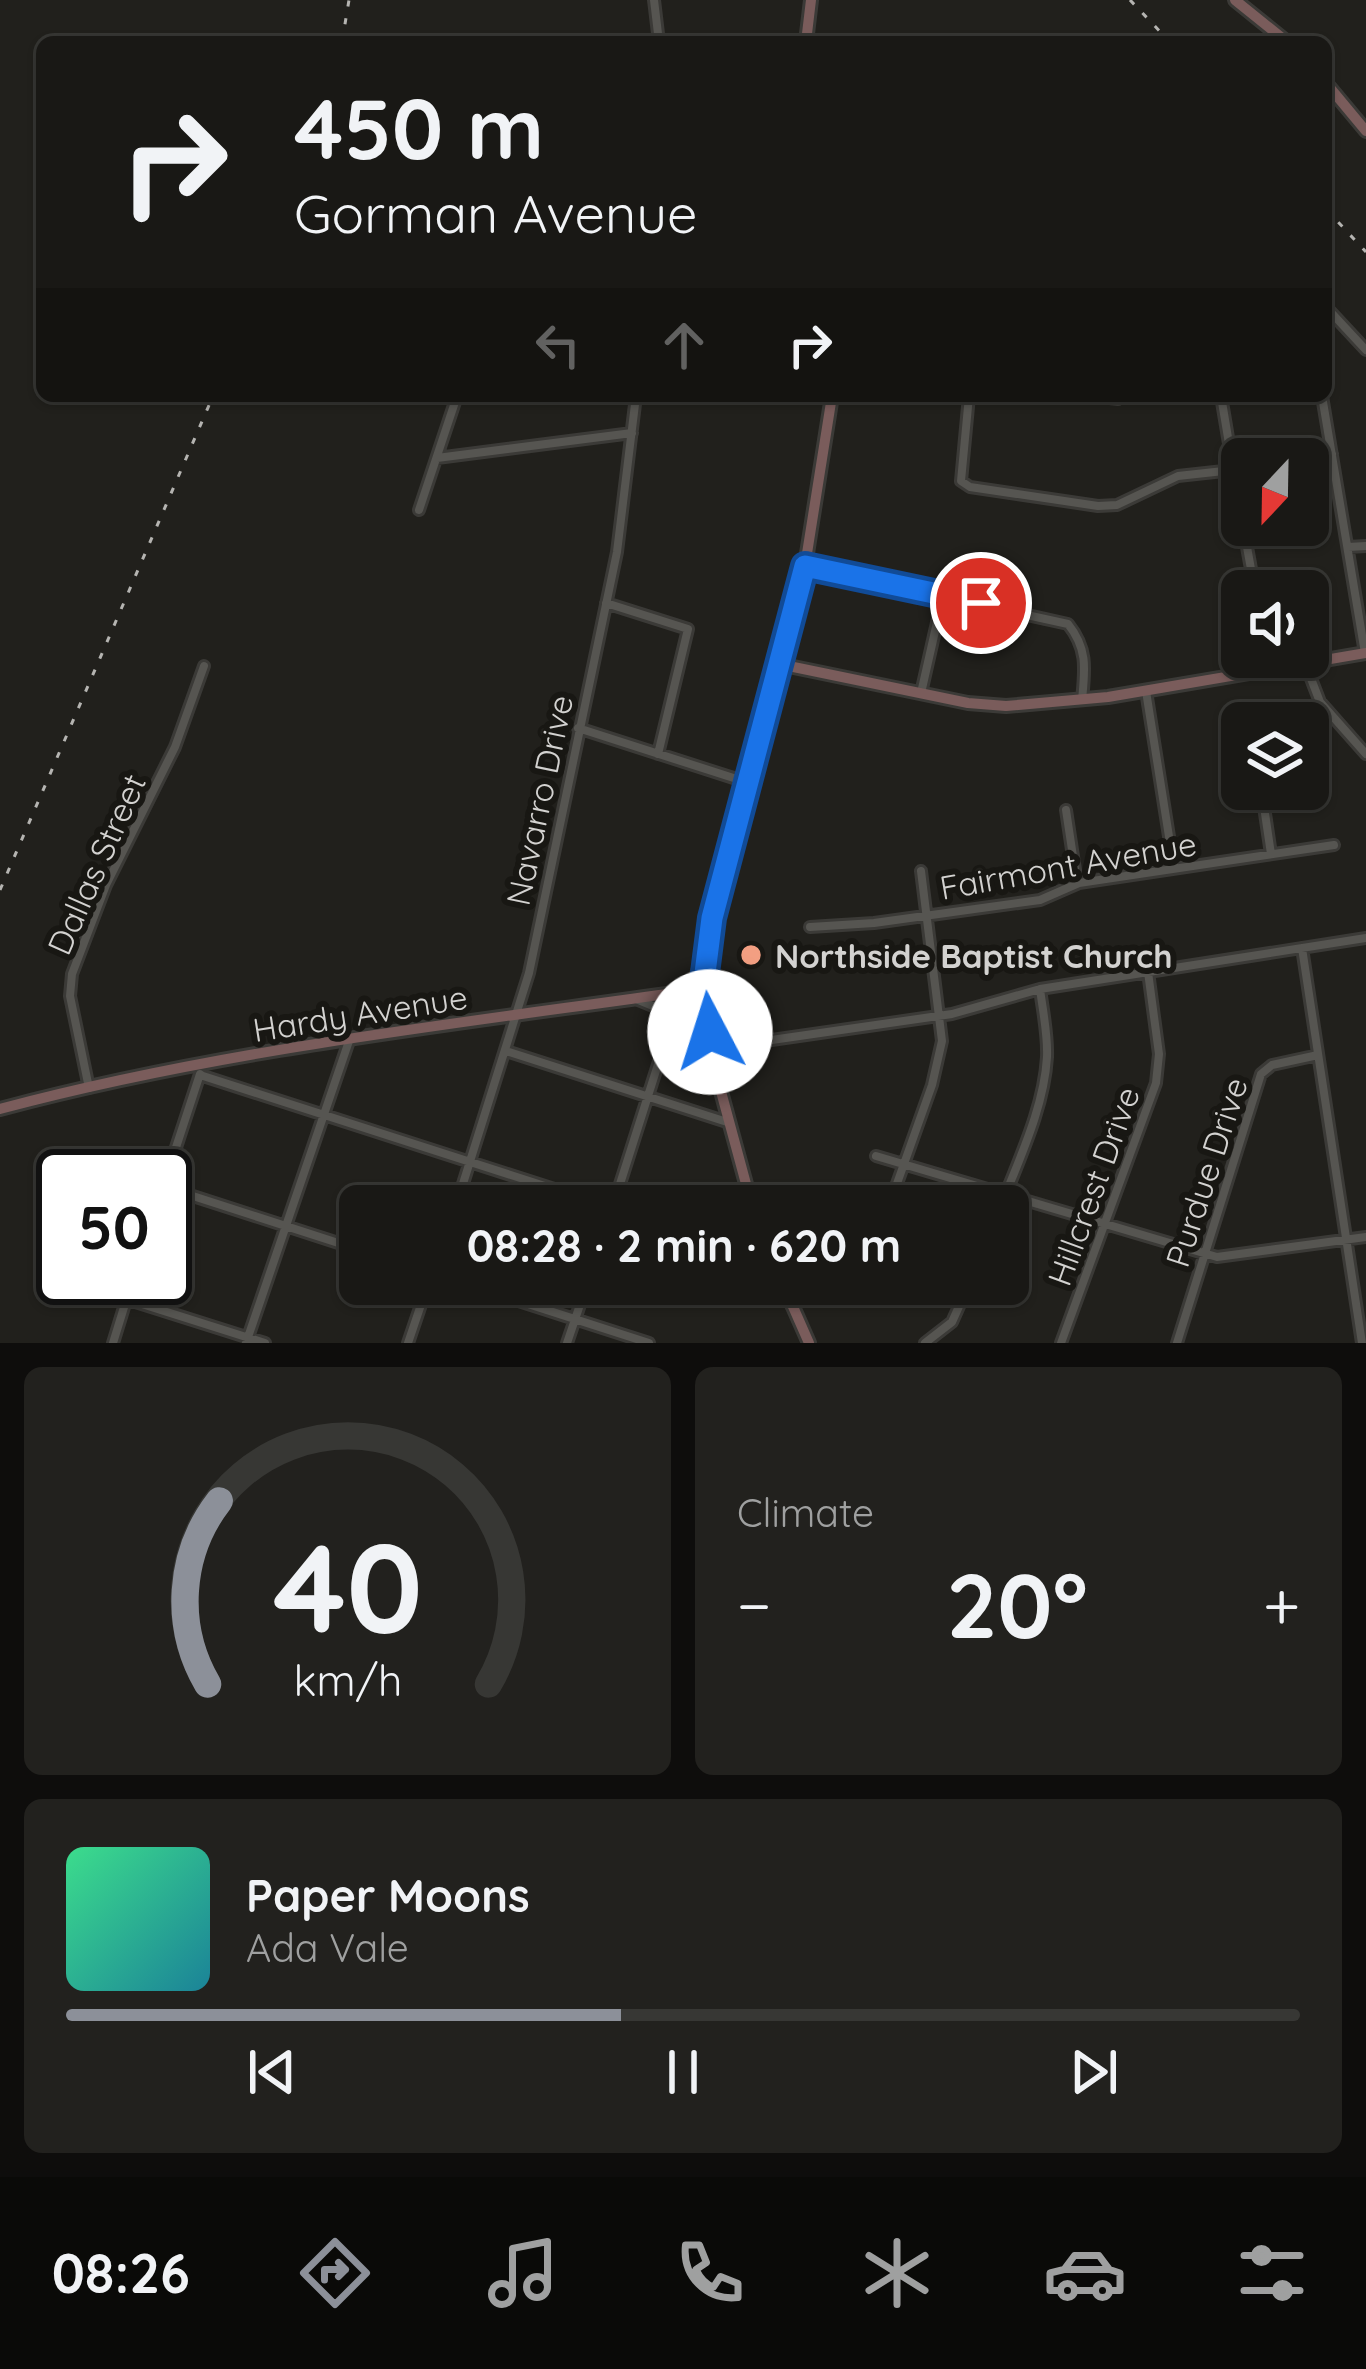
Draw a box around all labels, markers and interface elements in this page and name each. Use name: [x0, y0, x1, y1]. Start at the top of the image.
text: 450 m: [294, 75, 544, 180]
icon: right: [96, 84, 252, 240]
text: Gorman Avenue: [294, 179, 698, 247]
icon: left: [525, 312, 591, 378]
icon: ahead: [651, 312, 717, 378]
icon: right: [777, 312, 843, 378]
north arrow: [1221, 438, 1329, 546]
map controls: [1221, 438, 1329, 810]
pin: [930, 552, 1032, 654]
icon: arrive: [948, 570, 1014, 636]
button: sound: [1221, 570, 1329, 678]
street label: Navarro Drive: [497, 691, 581, 909]
button: layers: [1221, 702, 1329, 810]
street label: Dallas Street: [38, 767, 154, 961]
street label: Fairmont Avenue: [936, 822, 1200, 908]
place label: Northside Baptist Church: [775, 935, 1173, 976]
marker: Northside Baptist Church: [738, 942, 764, 968]
position arrow: [647, 969, 773, 1095]
street label: Hardy Avenue: [250, 976, 470, 1050]
street label: Purdue Drive: [1156, 1072, 1256, 1272]
street label: Hillcrest Drive: [1038, 1081, 1148, 1291]
speed limit sign: 50: [36, 1149, 192, 1305]
text: 08:28 · 2 min · 620 m: [467, 1217, 901, 1273]
text: Climate: [737, 1488, 874, 1537]
text: 40: [272, 1508, 423, 1664]
text: 20°: [946, 1548, 1088, 1661]
text: −: [737, 1563, 771, 1646]
text: +: [1263, 1563, 1300, 1646]
text: km/h: [293, 1653, 402, 1707]
text: Paper Moons: [246, 1867, 530, 1923]
text: Ada Vale: [246, 1923, 409, 1972]
icon: previous: [239, 2039, 305, 2105]
icon: pause: [650, 2039, 716, 2105]
icon: next: [1061, 2039, 1127, 2105]
icon: directions: [293, 2231, 377, 2315]
icon: music: [481, 2231, 565, 2315]
icon: phone: [668, 2231, 752, 2315]
icon: climate: [855, 2231, 939, 2315]
icon: car: [1043, 2231, 1127, 2315]
icon: filters: [1230, 2231, 1314, 2315]
text: 08:26: [52, 2239, 190, 2307]

